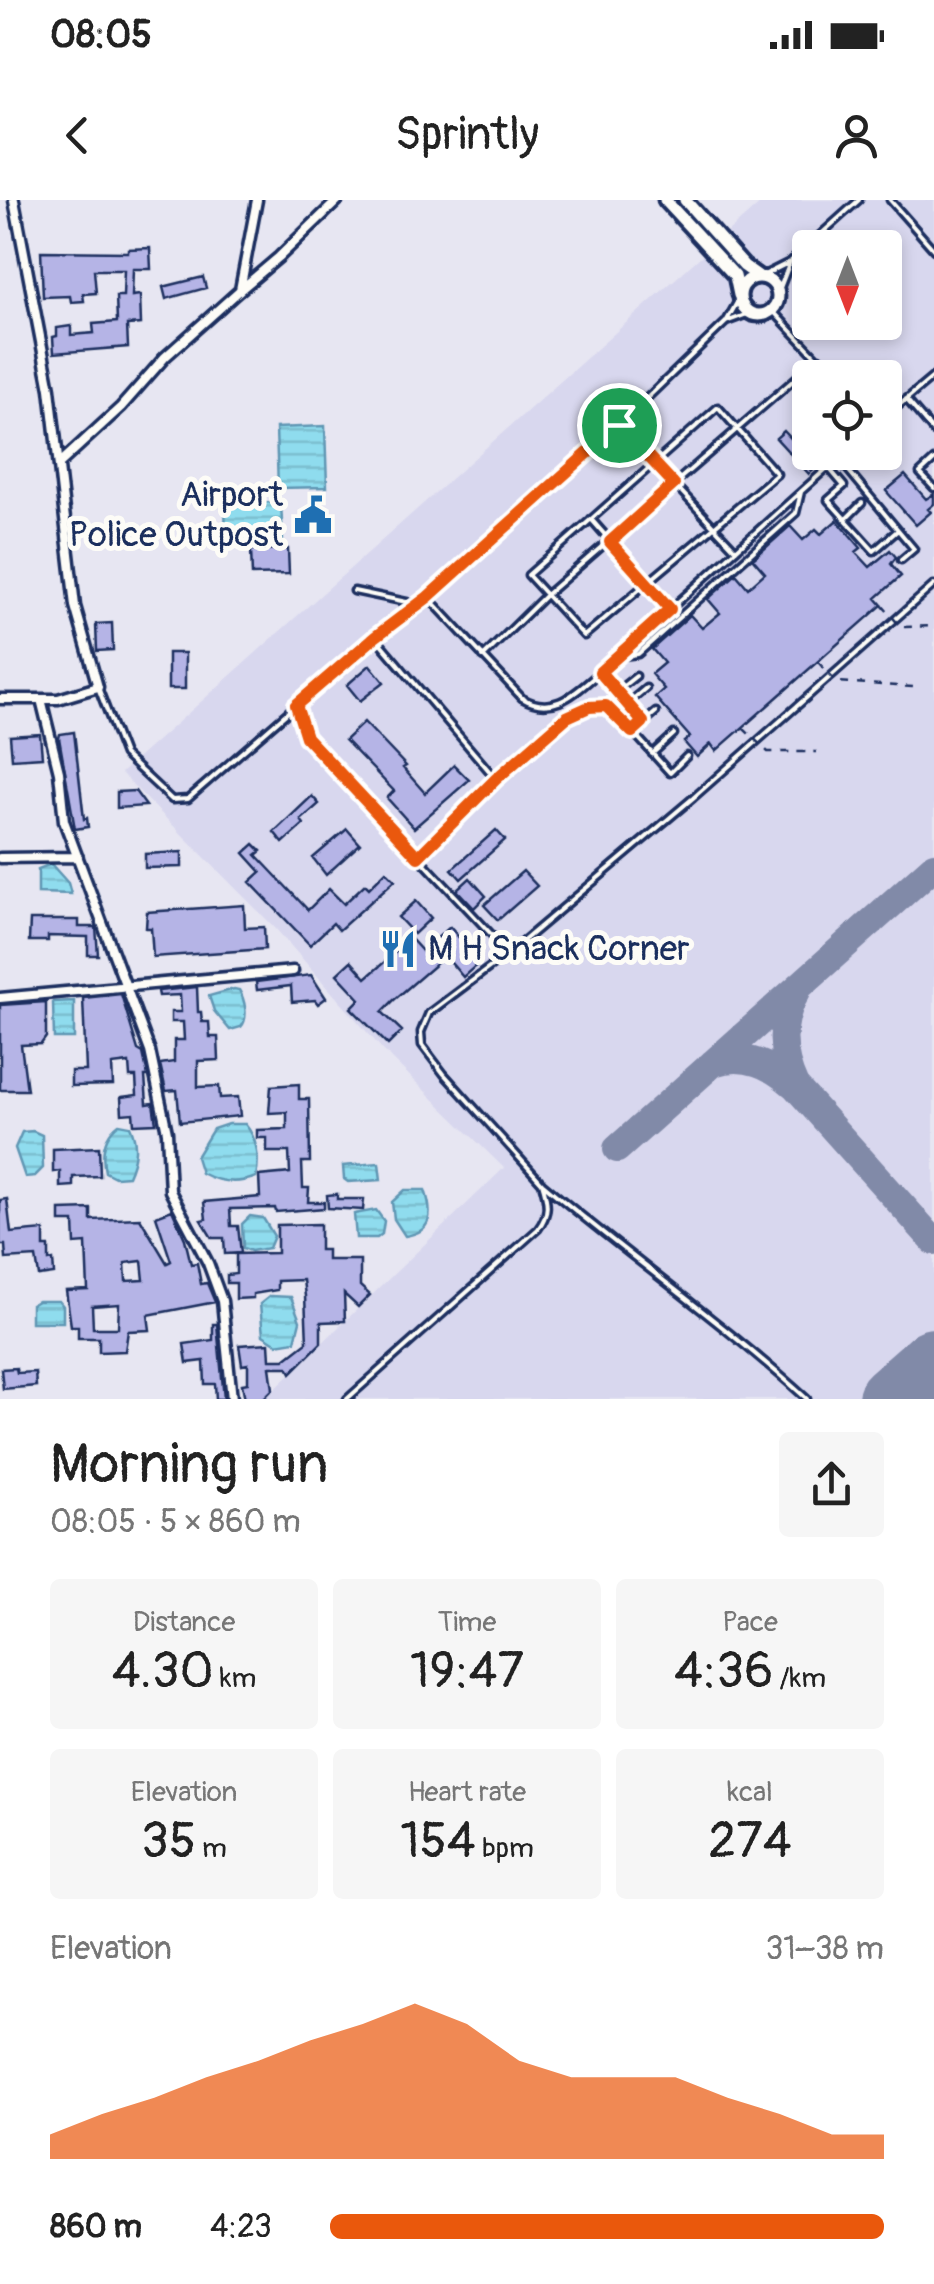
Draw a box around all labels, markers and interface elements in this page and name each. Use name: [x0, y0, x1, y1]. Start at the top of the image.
text: 08:05: [50, 11, 152, 59]
text: Sprintly: [395, 107, 539, 163]
icon: back: [50, 108, 105, 163]
icon: person: [829, 108, 884, 163]
north arrow: [792, 230, 902, 340]
map controls: [792, 230, 902, 470]
button: locate: [792, 360, 902, 470]
pin: [577, 383, 662, 468]
icon: arrive: [592, 398, 647, 453]
place label: Airport Police Outpost: [69, 473, 284, 557]
public building icon: Airport Police Outpost: [292, 494, 334, 536]
place label: M H Snack Corner: [428, 927, 690, 971]
restaurant icon: M H Snack Corner: [377, 928, 419, 970]
text: Morning run: [50, 1430, 328, 1499]
button: share: [779, 1432, 884, 1537]
text: 08:05 · 5 × 860 m: [50, 1502, 301, 1542]
text: Distance: [133, 1605, 235, 1640]
text: Time: [438, 1605, 496, 1640]
text: Pace: [722, 1605, 778, 1640]
text: 4.30: [112, 1640, 214, 1703]
text: 19:47: [410, 1640, 524, 1703]
text: 4:36: [674, 1640, 773, 1703]
text: km: [214, 1661, 256, 1696]
text: /km: [773, 1661, 826, 1696]
text: Elevation: [131, 1775, 237, 1810]
text: Heart rate: [408, 1775, 526, 1810]
text: kcal: [727, 1775, 773, 1810]
text: 35: [141, 1810, 196, 1873]
text: 154: [400, 1810, 476, 1873]
text: 274: [708, 1810, 792, 1873]
text: m: [196, 1831, 227, 1866]
text: bpm: [476, 1831, 534, 1866]
text: Elevation: [50, 1929, 172, 1969]
text: 31–38 m: [765, 1929, 884, 1969]
text: 860 m: [50, 2207, 142, 2247]
text: 4:23: [210, 2207, 272, 2247]

